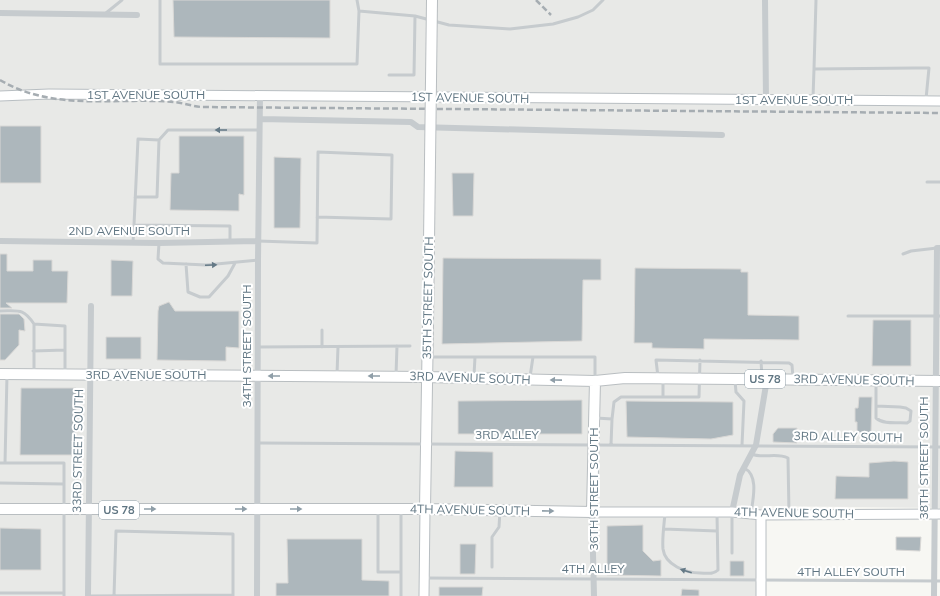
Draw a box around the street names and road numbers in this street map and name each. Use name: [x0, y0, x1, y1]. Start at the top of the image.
street label: 1ST AVENUE SOUTH: [87, 87, 205, 102]
street label: 1ST AVENUE SOUTH: [411, 89, 529, 106]
street label: 1ST AVENUE SOUTH: [735, 92, 853, 107]
street label: 2ND AVENUE SOUTH: [68, 223, 190, 238]
street label: 35TH STREET SOUTH: [419, 236, 436, 360]
street label: 34TH STREET SOUTH: [239, 284, 254, 408]
street label: 3RD AVENUE SOUTH: [85, 367, 207, 382]
street label: 3RD AVENUE SOUTH: [409, 368, 531, 387]
road number: US 78: [745, 370, 785, 388]
street label: 3RD AVENUE SOUTH: [793, 371, 915, 388]
street label: 33RD STREET SOUTH: [69, 389, 86, 513]
street label: 38TH STREET SOUTH: [916, 396, 931, 520]
street label: 3RD ALLEY: [475, 427, 540, 442]
street label: 36TH STREET SOUTH: [586, 427, 601, 551]
street label: 3RD ALLEY SOUTH: [793, 428, 903, 445]
road number: US 78: [99, 501, 139, 519]
street label: 4TH AVENUE SOUTH: [410, 501, 530, 518]
street label: 4TH AVENUE SOUTH: [734, 504, 854, 521]
street label: 4TH ALLEY: [562, 561, 625, 576]
street label: 4TH ALLEY SOUTH: [797, 564, 905, 579]

